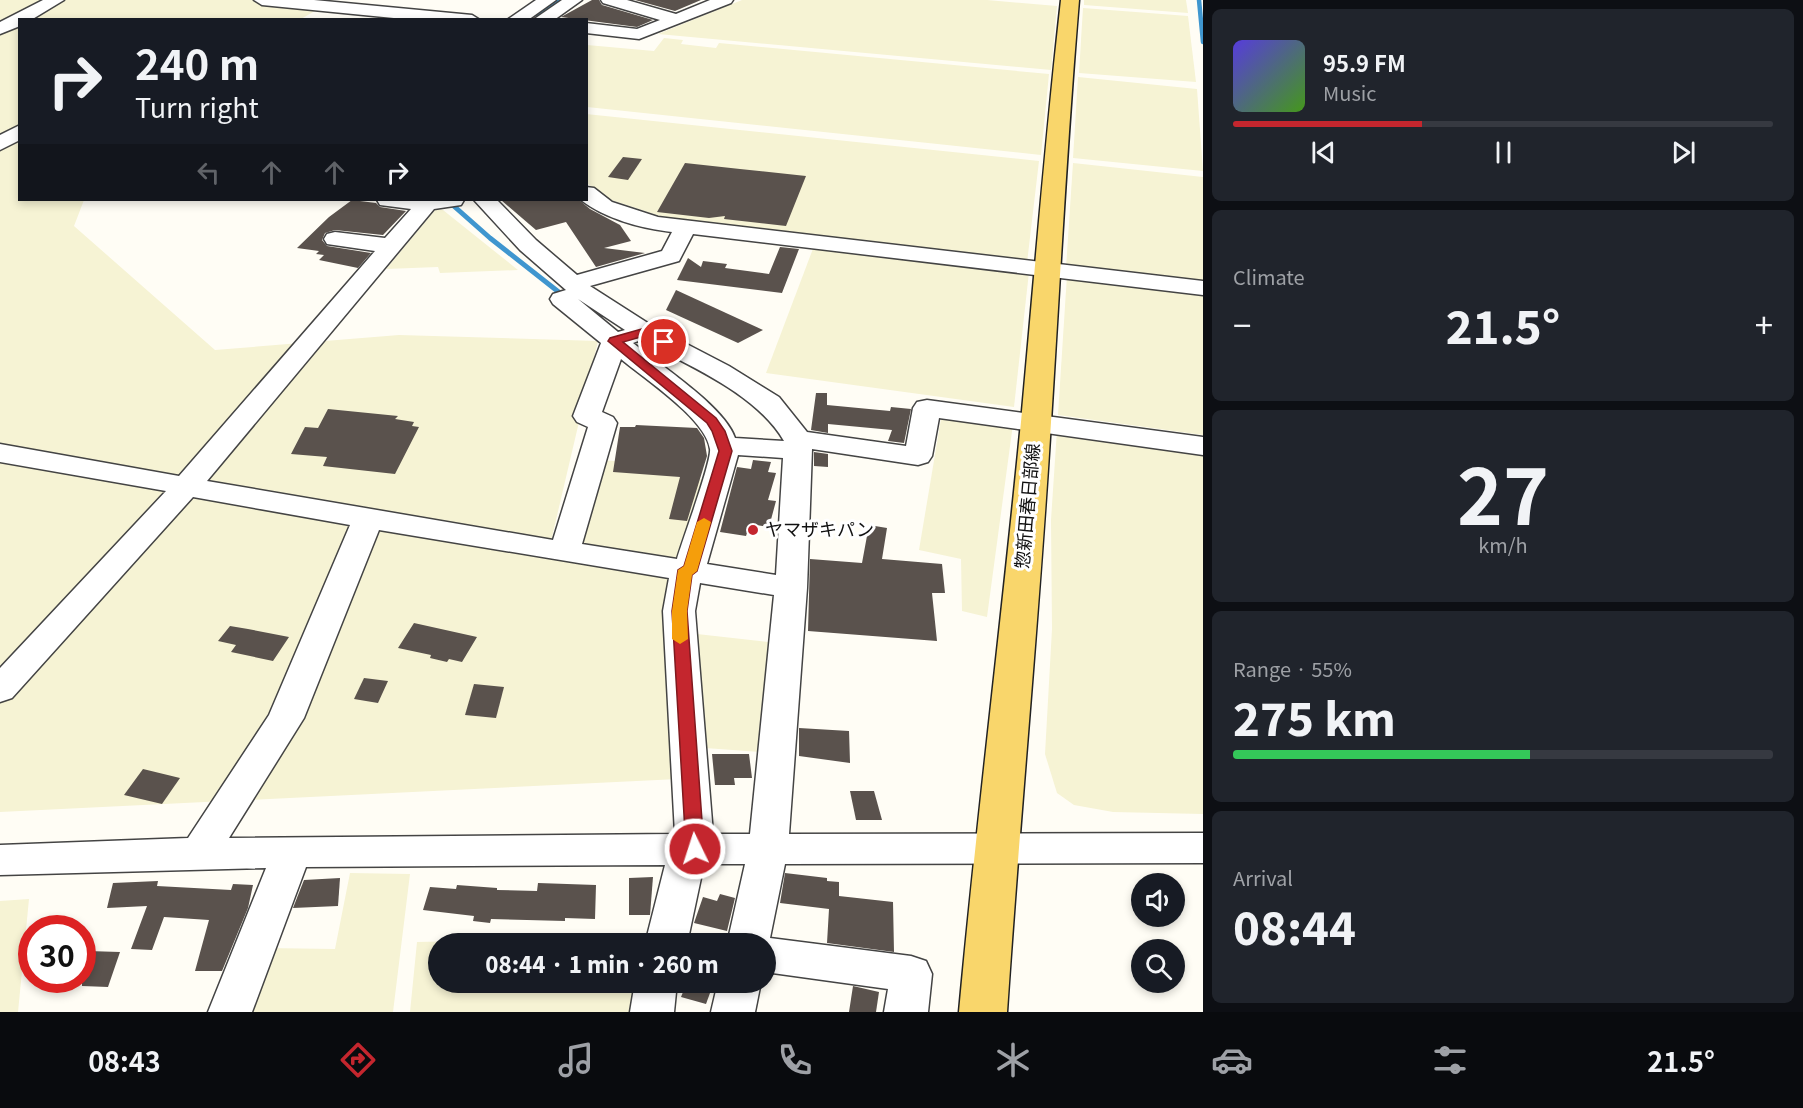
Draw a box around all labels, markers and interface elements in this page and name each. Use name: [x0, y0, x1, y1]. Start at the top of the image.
text: 240 m: [135, 31, 259, 92]
icon: right: [36, 42, 114, 120]
text: 95.9 FM: [1323, 46, 1406, 78]
text: Music: [1323, 78, 1376, 107]
text: Turn right: [135, 87, 259, 126]
icon: previous: [1307, 136, 1340, 169]
icon: pause: [1487, 136, 1520, 169]
icon: next: [1667, 136, 1700, 169]
icon: left: [192, 156, 225, 189]
icon: ahead: [255, 156, 288, 189]
icon: ahead: [318, 156, 351, 189]
icon: right: [381, 156, 414, 189]
text: Climate: [1233, 262, 1305, 291]
text: 21.5°: [1446, 292, 1560, 357]
text: −: [1233, 300, 1251, 348]
text: +: [1755, 300, 1773, 348]
pin: [638, 316, 689, 367]
icon: arrive: [647, 325, 680, 358]
text: 27: [1457, 435, 1549, 547]
street label: 惣新田春日部線: [1008, 442, 1044, 570]
place label: ヤマザキパン: [765, 515, 874, 541]
marker: ヤマザキパン: [746, 523, 760, 537]
text: km/h: [1478, 530, 1528, 559]
text: Range · 55%: [1233, 654, 1352, 683]
text: 275 km: [1233, 684, 1396, 749]
position arrow: [663, 817, 727, 881]
text: Arrival: [1233, 863, 1293, 892]
map controls: [1131, 873, 1185, 993]
button: sound: [1131, 873, 1185, 927]
text: 08:44: [1233, 893, 1356, 958]
speed limit sign: 30: [18, 915, 96, 993]
button: search: [1131, 939, 1185, 993]
text: 08:44 · 1 min · 260 m: [485, 947, 719, 979]
icon: directions: [337, 1039, 379, 1081]
icon: music: [555, 1039, 597, 1081]
icon: phone: [774, 1039, 816, 1081]
icon: climate: [992, 1039, 1034, 1081]
icon: car: [1211, 1039, 1253, 1081]
icon: filters: [1429, 1039, 1471, 1081]
text: 08:43: [88, 1041, 161, 1080]
text: 21.5°: [1647, 1041, 1715, 1080]

